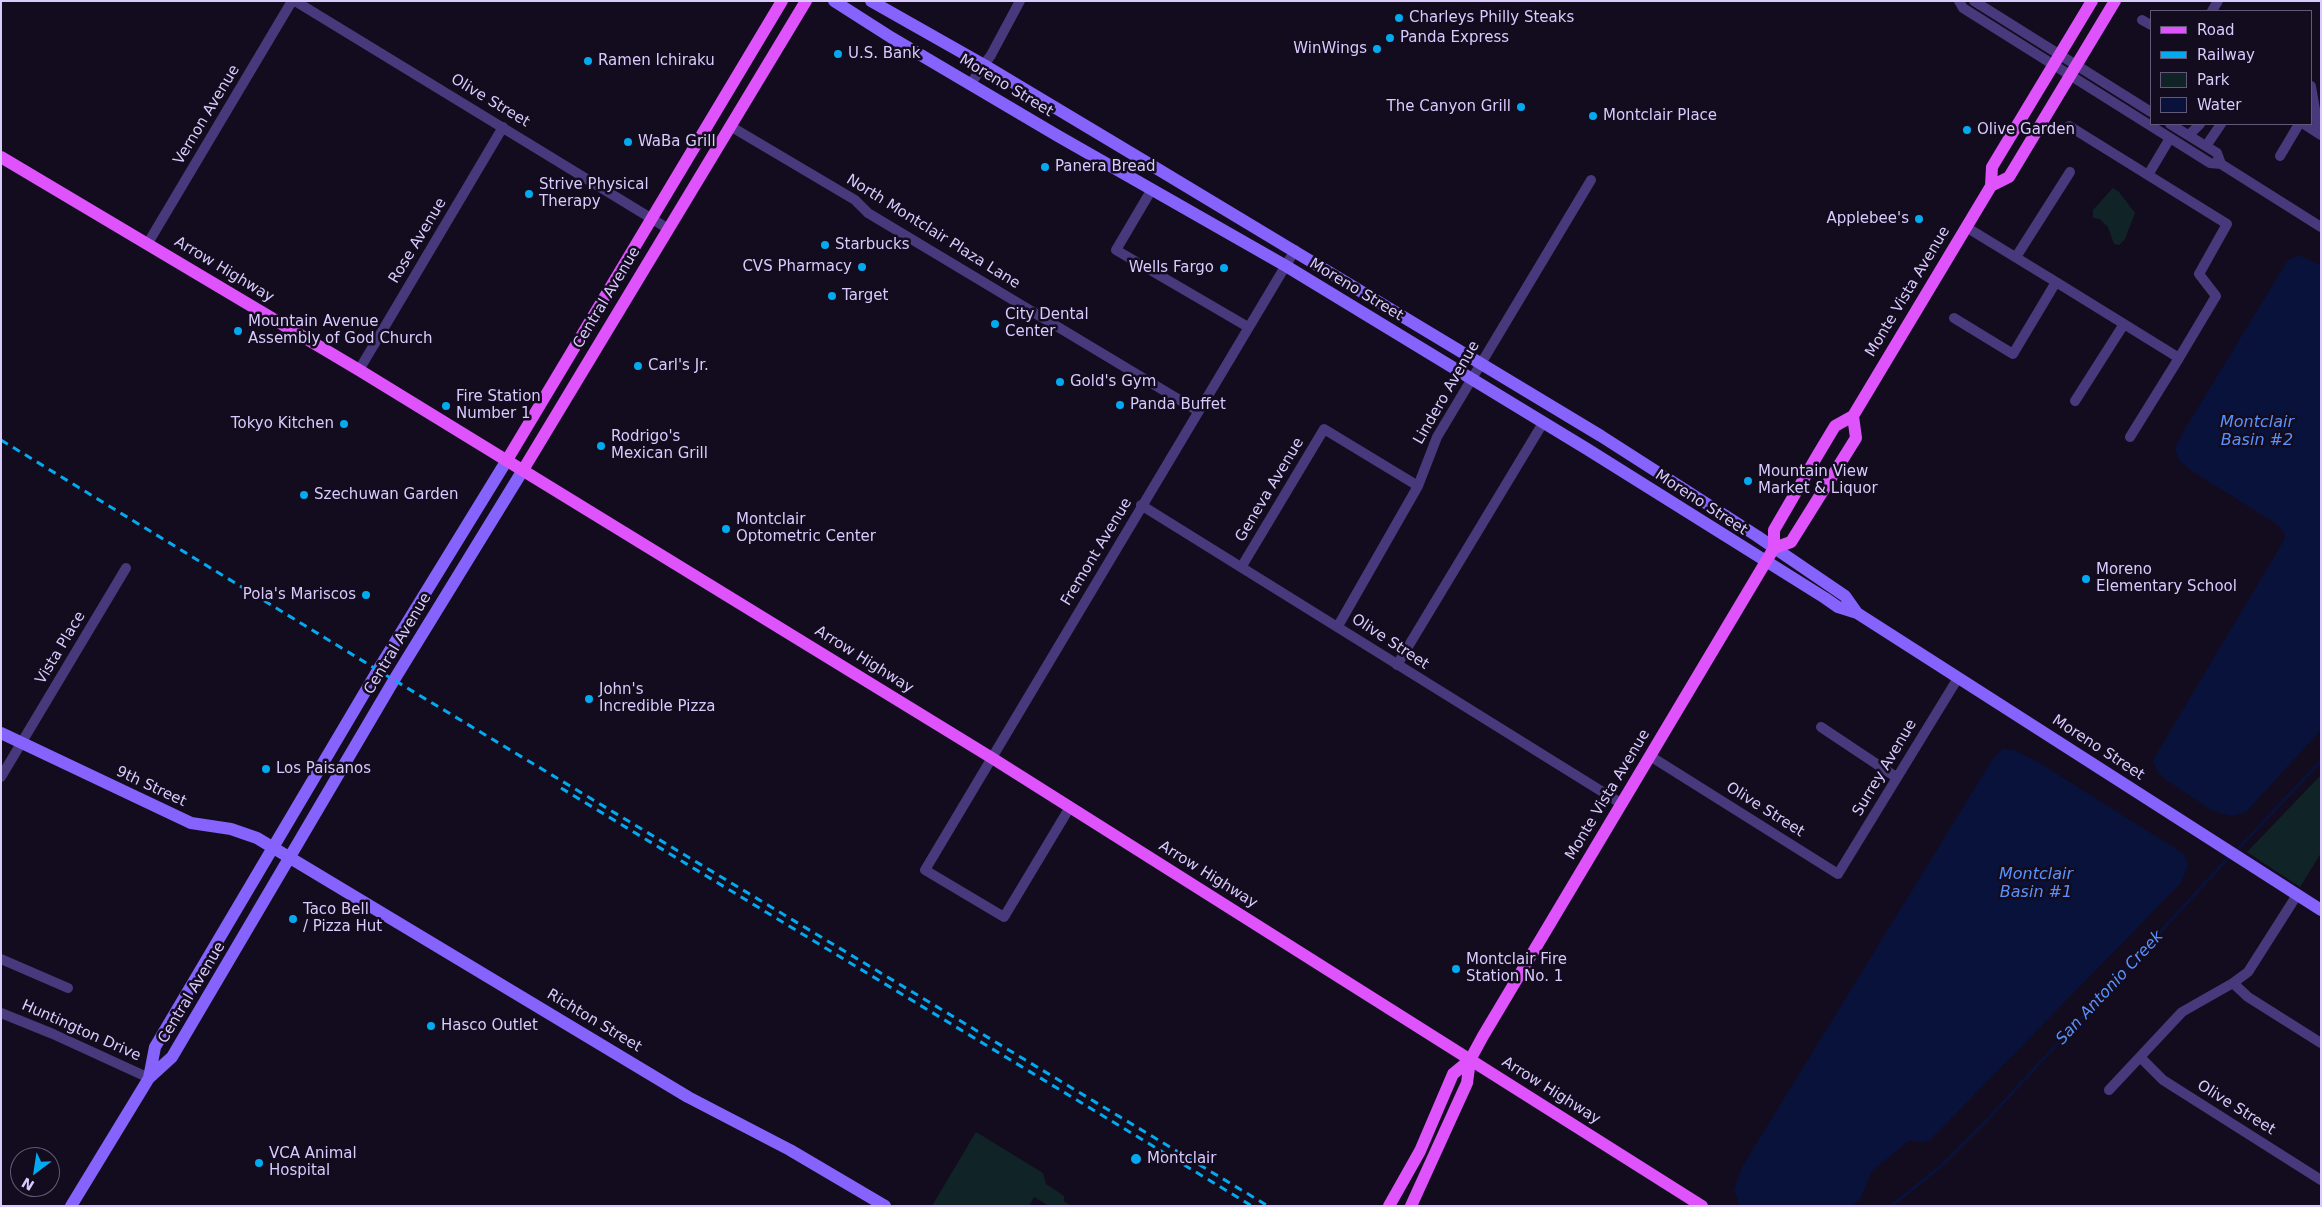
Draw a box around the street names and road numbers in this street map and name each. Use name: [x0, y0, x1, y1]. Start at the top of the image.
street label: Moreno Street: [956, 51, 1056, 121]
street label: Vernon Avenue: [170, 62, 244, 168]
street label: Olive Street: [447, 70, 533, 132]
street label: North Montclair Plaza Lane: [843, 171, 1023, 293]
street label: Rose Avenue: [385, 195, 451, 287]
street label: Monte Vista Avenue: [1862, 224, 1954, 360]
street label: Arrow Highway: [171, 233, 277, 307]
street label: Central Avenue: [570, 244, 644, 352]
street label: Moreno Street: [1306, 255, 1406, 325]
street label: Lindero Avenue: [1410, 338, 1484, 448]
street label: Geneva Avenue: [1232, 435, 1308, 545]
street label: Moreno Street: [1652, 467, 1750, 539]
street label: Fremont Avenue: [1058, 495, 1136, 609]
street label: Central Avenue: [361, 590, 435, 698]
street label: Vista Place: [32, 608, 90, 688]
street label: Olive Street: [1348, 610, 1432, 674]
street label: Arrow Highway: [811, 622, 917, 698]
street label: Moreno Street: [2049, 712, 2147, 784]
street label: Surrey Avenue: [1849, 716, 1921, 820]
street label: Monte Vista Avenue: [1562, 727, 1654, 863]
street label: 9th Street: [113, 763, 189, 811]
street label: Olive Street: [1723, 779, 1807, 841]
street label: Arrow Highway: [1155, 837, 1261, 913]
street label: Central Avenue: [155, 939, 229, 1047]
street label: Richton Street: [543, 986, 645, 1056]
street label: Huntington Drive: [19, 997, 143, 1065]
street label: Arrow Highway: [1498, 1053, 1604, 1129]
street label: Olive Street: [2194, 1077, 2278, 1139]

